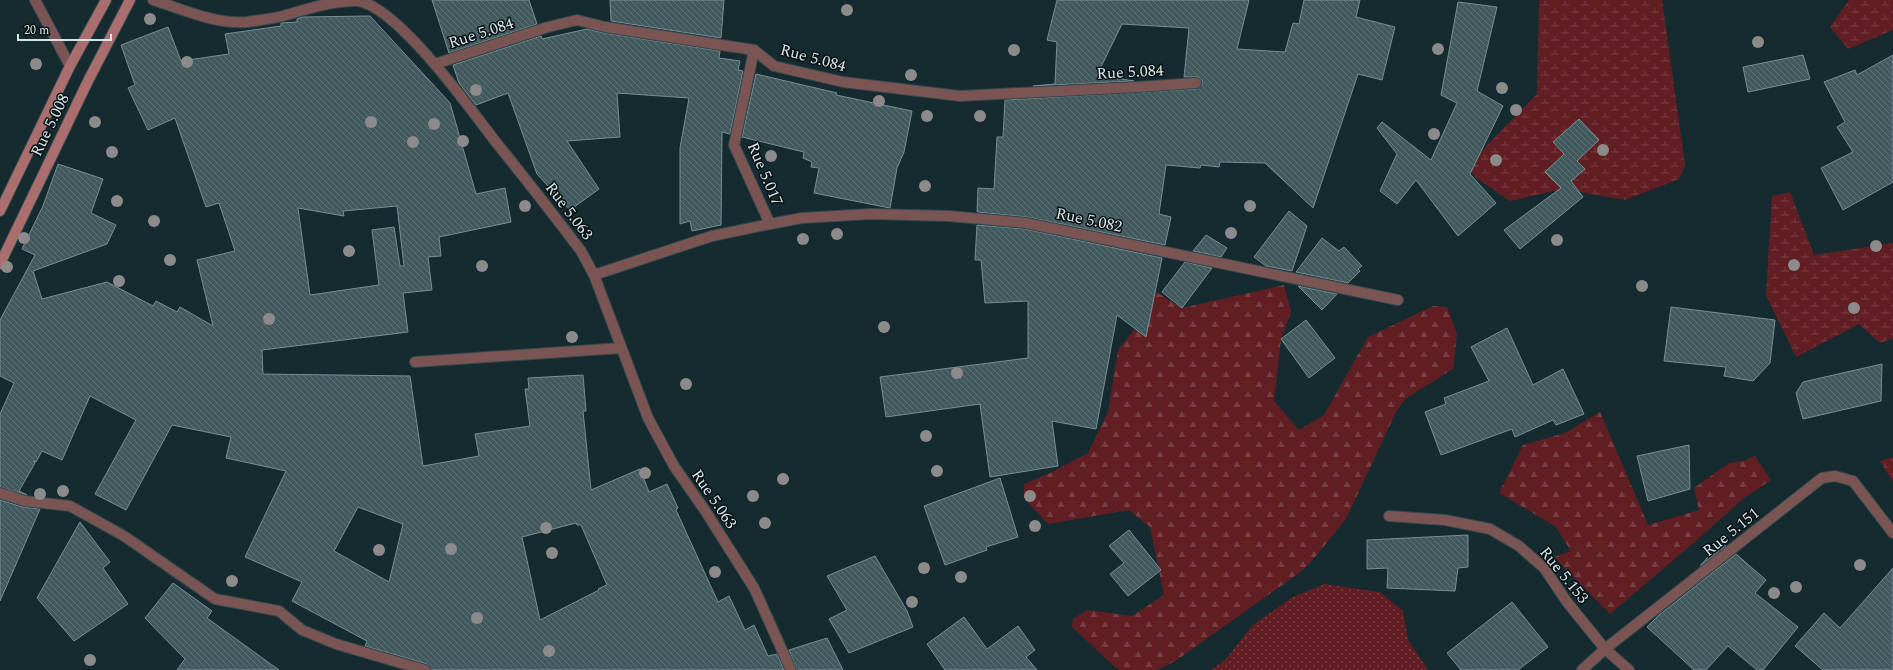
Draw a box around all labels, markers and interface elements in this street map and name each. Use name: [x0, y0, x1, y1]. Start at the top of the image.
street label: Rue 5.084: [445, 11, 517, 55]
scale bar: [18, 16, 111, 42]
text: 20 m: [24, 21, 49, 40]
street label: Rue 5.084: [777, 38, 849, 78]
street label: Rue 5.084: [1096, 58, 1164, 86]
street label: Rue 5.008: [24, 89, 76, 161]
street label: Rue 5.017: [741, 138, 789, 210]
street label: Rue 5.063: [539, 177, 599, 245]
street label: Rue 5.082: [1054, 201, 1124, 239]
street label: Rue 5.063: [685, 464, 743, 534]
street label: Rue 5.151: [1697, 501, 1765, 563]
street label: Rue 5.153: [1533, 541, 1595, 609]

